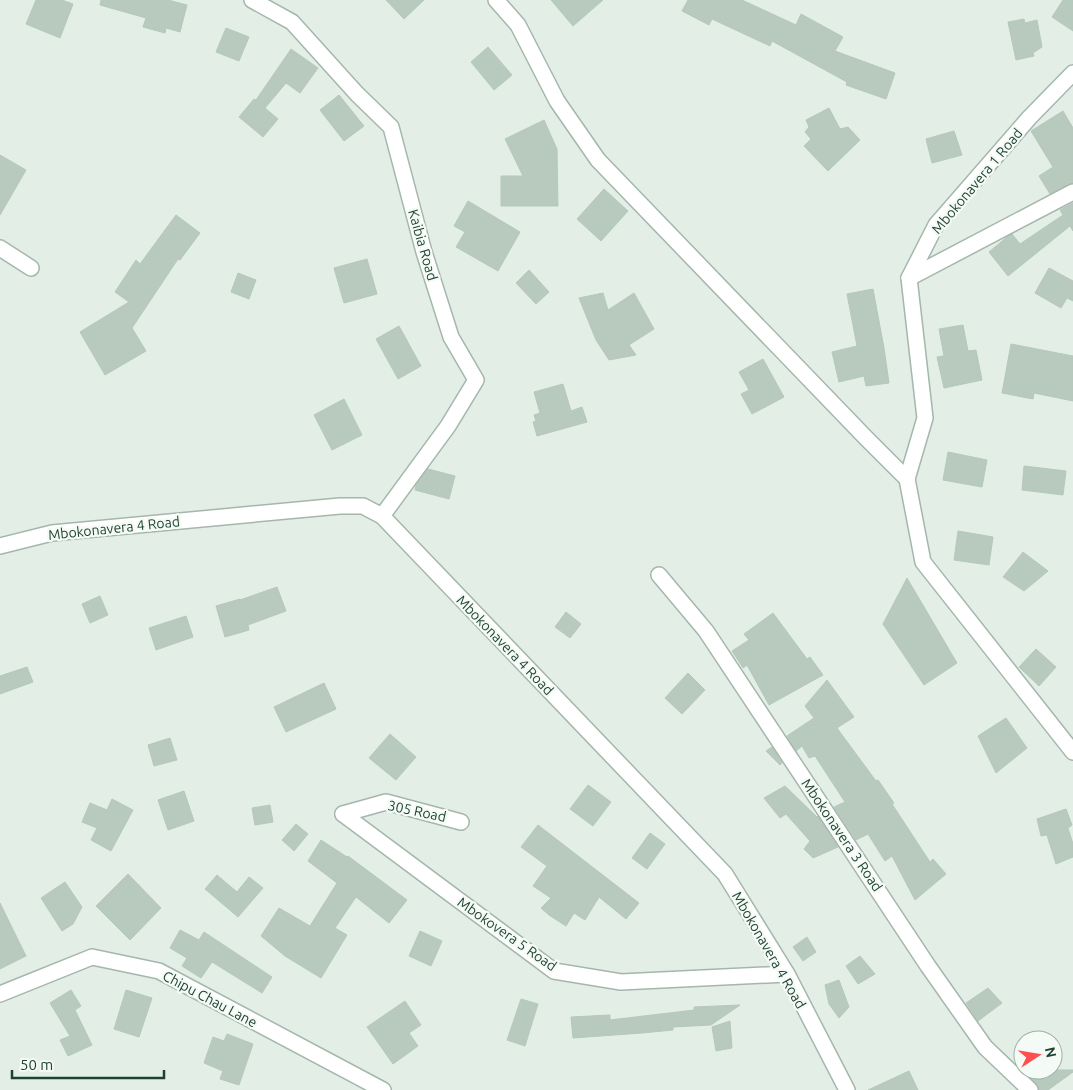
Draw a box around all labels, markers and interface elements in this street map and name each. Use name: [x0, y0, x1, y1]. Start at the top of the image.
street label: Mbokonavera 1 Road: [928, 125, 1026, 237]
street label: Kaibia Road: [405, 208, 441, 282]
street label: Mbokonavera 4 Road: [47, 513, 181, 543]
street label: Mbokonavera 4 Road: [453, 592, 557, 698]
street label: Mbokonavera 3 Road: [798, 776, 886, 894]
street label: 305 Road: [386, 797, 448, 825]
street label: Mbokonavera 4 Road: [729, 889, 809, 1011]
street label: Mbokovera 5 Road: [454, 894, 560, 974]
street label: Chipu Chau Lane: [160, 967, 260, 1031]
north arrow: [1013, 1030, 1063, 1080]
text: N: [1042, 1046, 1060, 1059]
scale bar: [12, 1048, 165, 1080]
text: 50 m: [20, 1056, 53, 1073]

